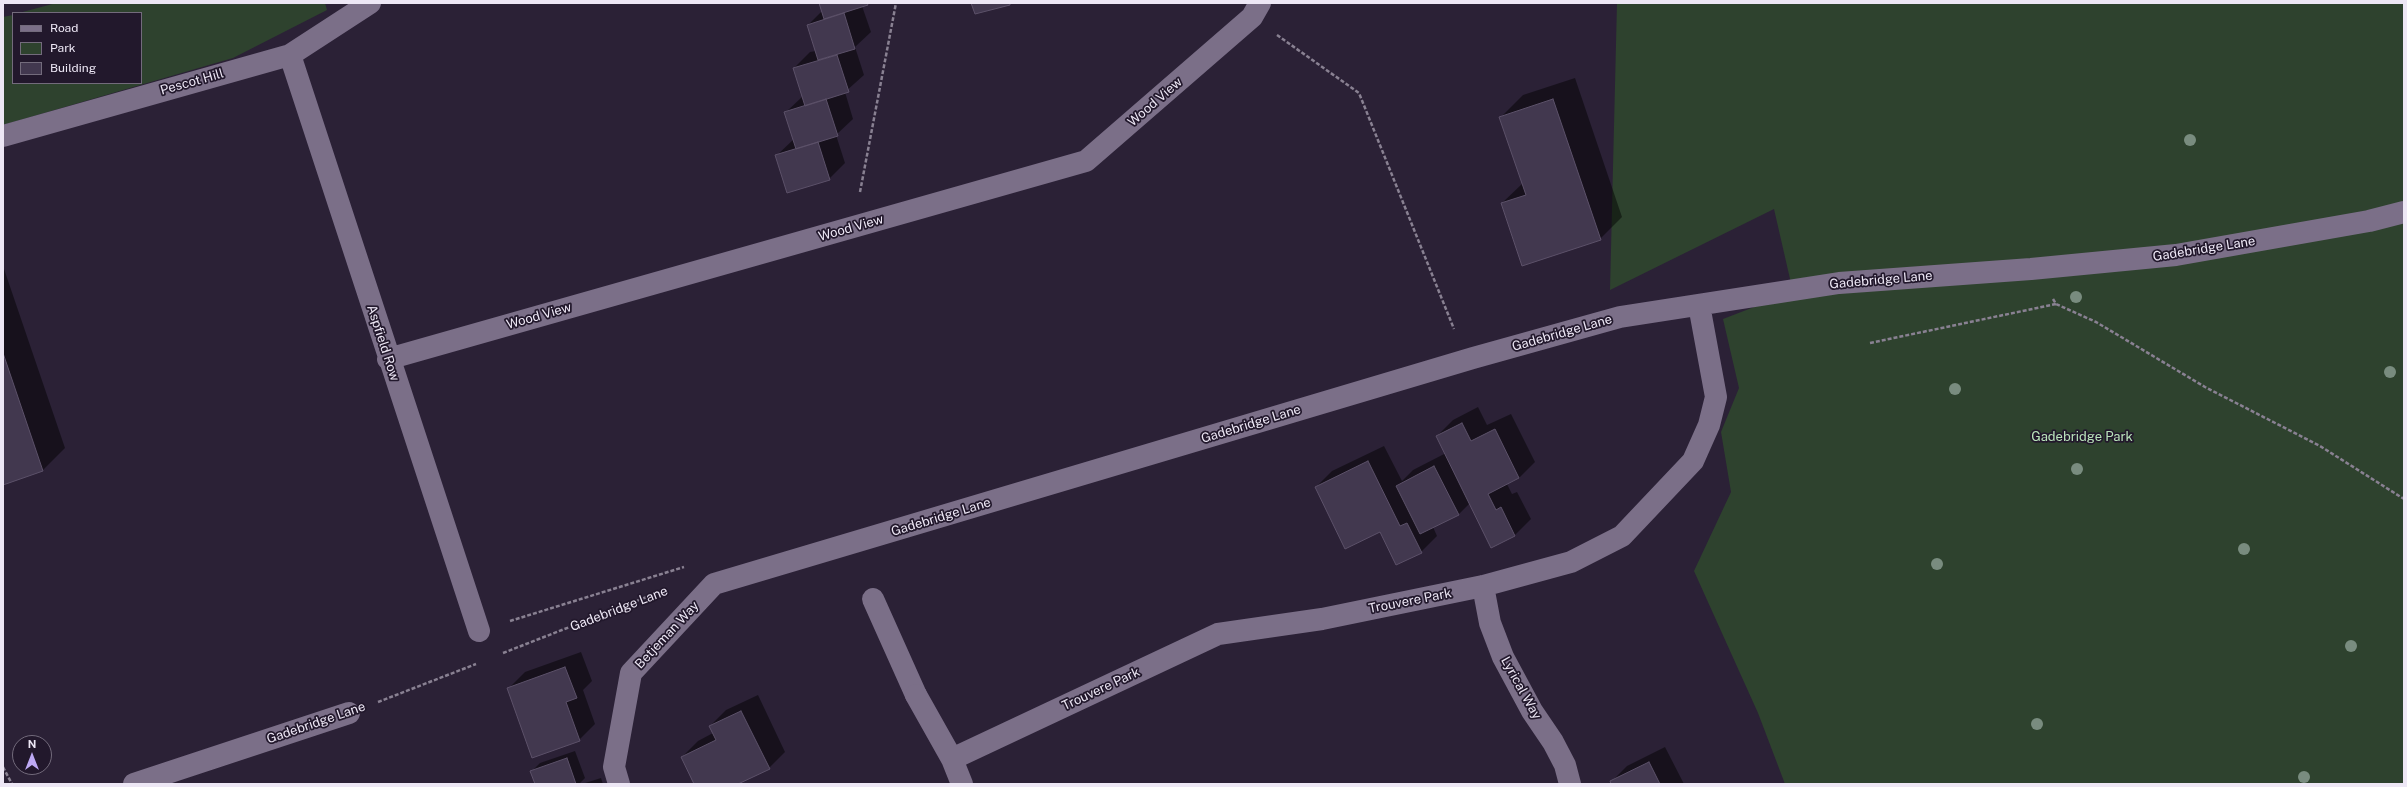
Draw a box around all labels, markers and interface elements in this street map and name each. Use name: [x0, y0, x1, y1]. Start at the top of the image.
legend: [12, 12, 142, 84]
text: Road: [50, 21, 78, 35]
text: Park: [50, 41, 76, 55]
text: Building: [50, 61, 96, 75]
street label: Pescot Hill: [158, 66, 226, 98]
street label: Wood View: [1125, 74, 1185, 130]
street label: Wood View: [817, 211, 885, 245]
street label: Gadebridge Lane: [2152, 233, 2256, 265]
street label: Gadebridge Lane: [1829, 268, 1933, 292]
street label: Wood View: [505, 299, 573, 333]
street label: Aspfield Row: [363, 303, 403, 383]
street label: Gadebridge Lane: [1510, 311, 1614, 355]
street label: Gadebridge Lane: [1199, 401, 1303, 447]
park label: Gadebridge Park: [2031, 429, 2133, 445]
street label: Gadebridge Lane: [889, 494, 993, 540]
street label: Gadebridge Lane: [568, 583, 670, 635]
street label: Trouvere Park: [1367, 585, 1453, 617]
street label: Betjeman Way: [632, 598, 702, 672]
street label: Lyrical Way: [1497, 654, 1545, 722]
street label: Trouvere Park: [1060, 664, 1142, 714]
street label: Gadebridge Lane: [265, 699, 367, 747]
north arrow: [12, 735, 52, 775]
text: N: [28, 738, 36, 750]

